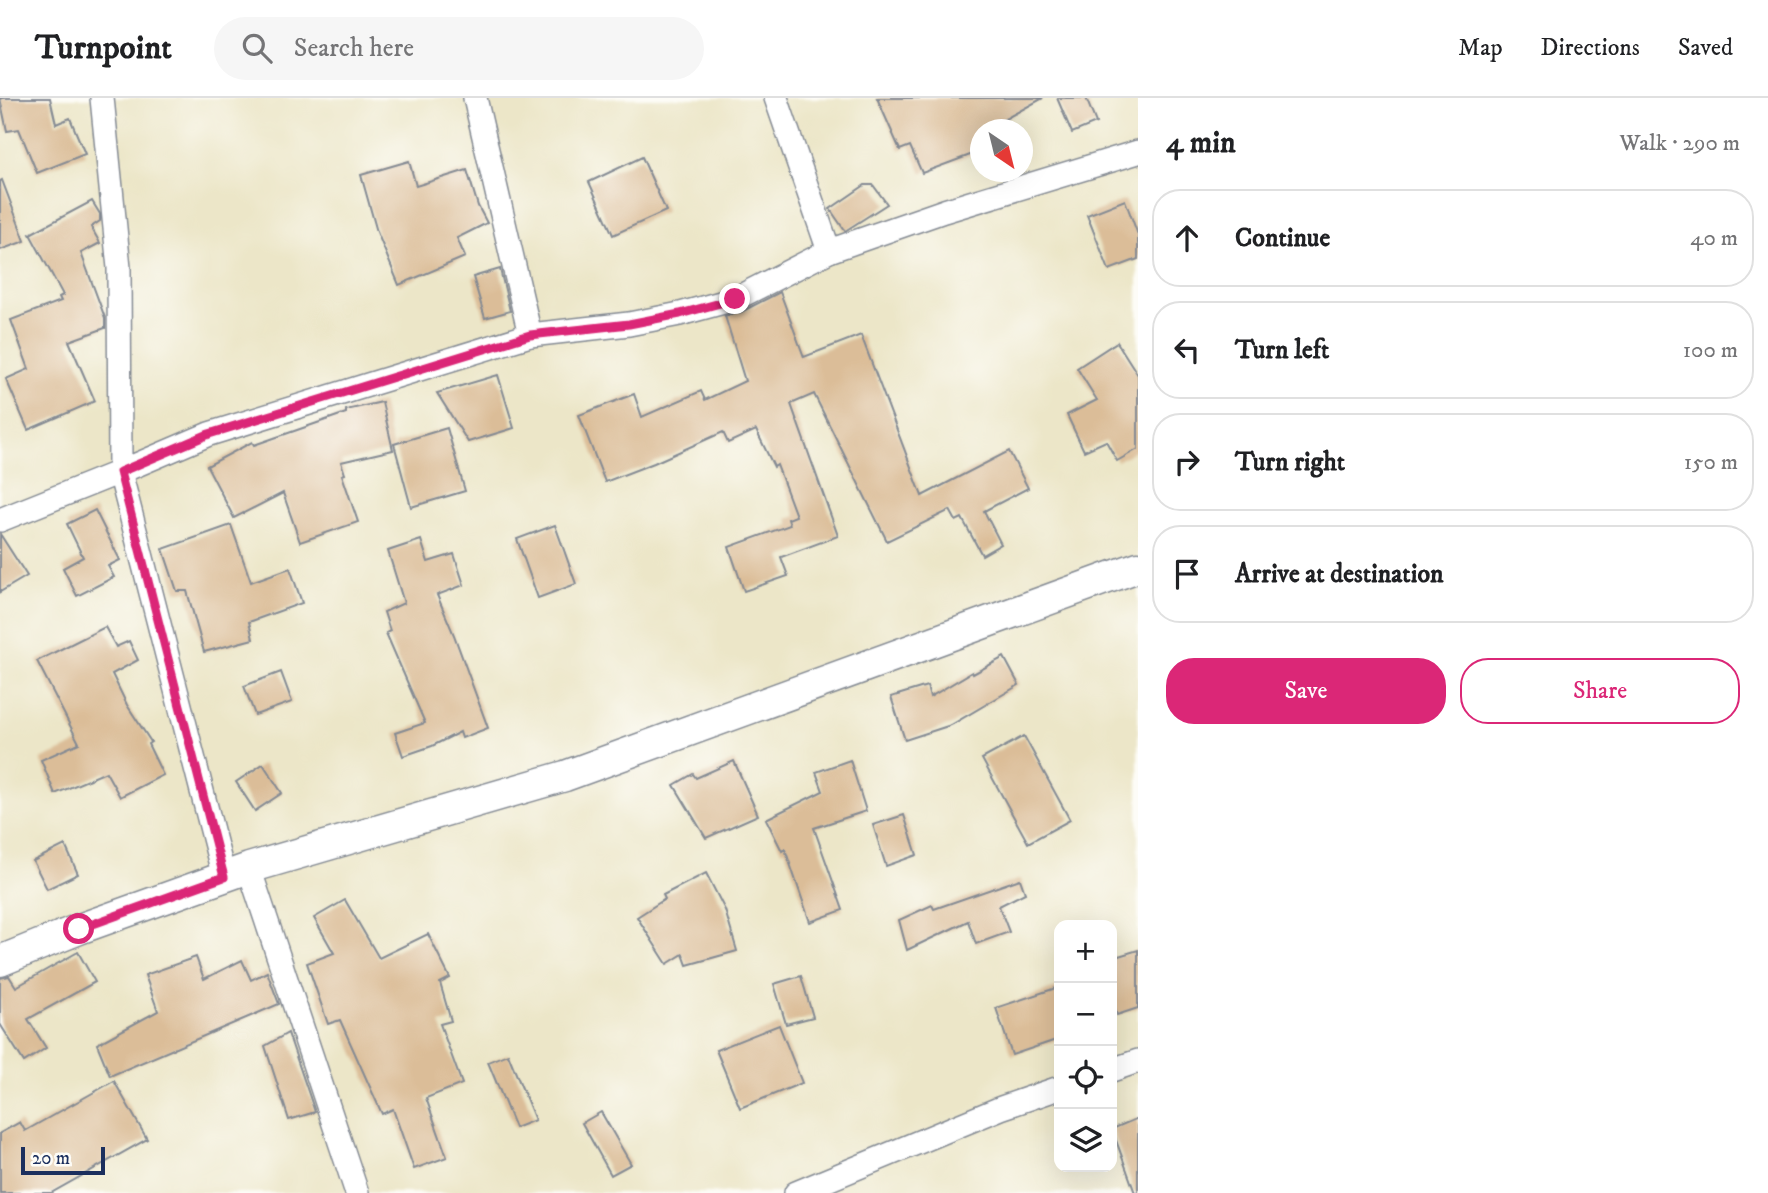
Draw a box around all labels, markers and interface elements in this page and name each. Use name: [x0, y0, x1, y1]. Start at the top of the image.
search box: [214, 17, 704, 80]
text: Turnpoint: [35, 28, 172, 69]
icon: search: [238, 29, 276, 67]
text: Search here: [294, 32, 414, 65]
text: Map: [1458, 33, 1503, 63]
text: Directions: [1541, 33, 1640, 63]
text: Saved: [1678, 33, 1733, 63]
north arrow: [970, 119, 1033, 182]
text: 4 min: [1166, 125, 1236, 162]
text: Walk · 290 m: [1619, 129, 1740, 158]
icon: ahead: [1168, 219, 1206, 257]
text: Continue: [1235, 222, 1330, 255]
text: 40 m: [1690, 224, 1738, 253]
route end: [719, 283, 750, 314]
icon: left: [1168, 331, 1206, 369]
text: Turn left: [1235, 334, 1329, 367]
text: 100 m: [1683, 336, 1738, 365]
icon: right: [1168, 443, 1206, 481]
text: Turn right: [1235, 446, 1345, 479]
text: 150 m: [1684, 448, 1738, 477]
icon: arrive: [1168, 555, 1206, 593]
text: Arrive at destination: [1235, 558, 1444, 591]
button: Save: [1166, 658, 1446, 724]
button: Share: [1460, 658, 1740, 724]
route start: [63, 913, 94, 944]
map controls: [1054, 920, 1117, 1172]
button: +: [1054, 920, 1117, 983]
button: −: [1054, 983, 1117, 1046]
button: locate: [1054, 1046, 1117, 1109]
button: layers: [1054, 1109, 1117, 1172]
scale bar: [21, 1144, 105, 1176]
text: 20 m: [32, 1147, 70, 1170]

